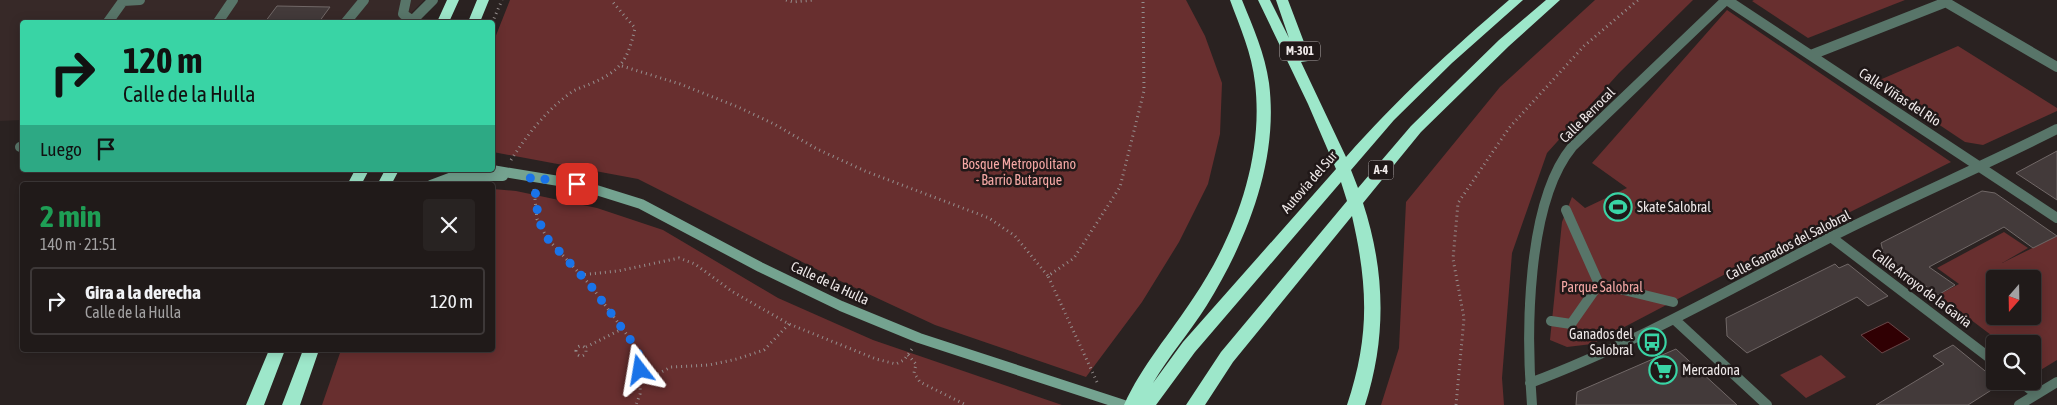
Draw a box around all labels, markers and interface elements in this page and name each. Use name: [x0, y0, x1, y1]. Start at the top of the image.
icon: right: [40, 40, 105, 105]
text: 120 m: [123, 40, 202, 80]
road number: M-301: [1280, 41, 1320, 60]
street label: Calle Viñas del Río: [1856, 65, 1944, 129]
text: Calle de la Hulla: [123, 81, 255, 107]
street label: Calle Berrocal: [1556, 84, 1618, 146]
icon: arrive: [92, 135, 120, 163]
text: Luego: [40, 138, 82, 160]
street label: Autovía del Sur: [1278, 147, 1341, 216]
park label: Bosque Metropolitano - Barrio Butarque: [962, 156, 1076, 188]
road number: A-4: [1368, 160, 1394, 180]
pin: [556, 163, 598, 205]
icon: arrive: [563, 170, 591, 198]
sports icon: Skate Salobral: [1603, 192, 1633, 222]
text: 2 min: [40, 199, 101, 233]
button: close: [423, 199, 475, 251]
place label: Skate Salobral: [1637, 199, 1711, 215]
street label: Calle Ganados del Salobral: [1723, 207, 1853, 283]
text: 140 m · 21:51: [40, 235, 117, 253]
street label: Calle Arroyo de la Gavia: [1869, 245, 1975, 331]
street label: Calle de la Hulla: [788, 258, 872, 308]
north arrow: [1986, 270, 2041, 325]
map controls: [1986, 270, 2041, 390]
park label: Parque Salobral: [1561, 279, 1643, 295]
text: Gira a la derecha: [85, 281, 201, 303]
icon: right: [42, 287, 70, 315]
text: 120 m: [430, 290, 473, 312]
text: Calle de la Hulla: [85, 303, 181, 321]
place label: Ganados del Salobral: [1569, 326, 1633, 358]
bus stop icon: Ganados del Salobral: [1637, 327, 1667, 357]
button: search: [1986, 335, 2041, 390]
position arrow: [613, 343, 665, 395]
supermarket icon: Mercadona: [1648, 355, 1678, 385]
place label: Mercadona: [1682, 362, 1740, 378]

